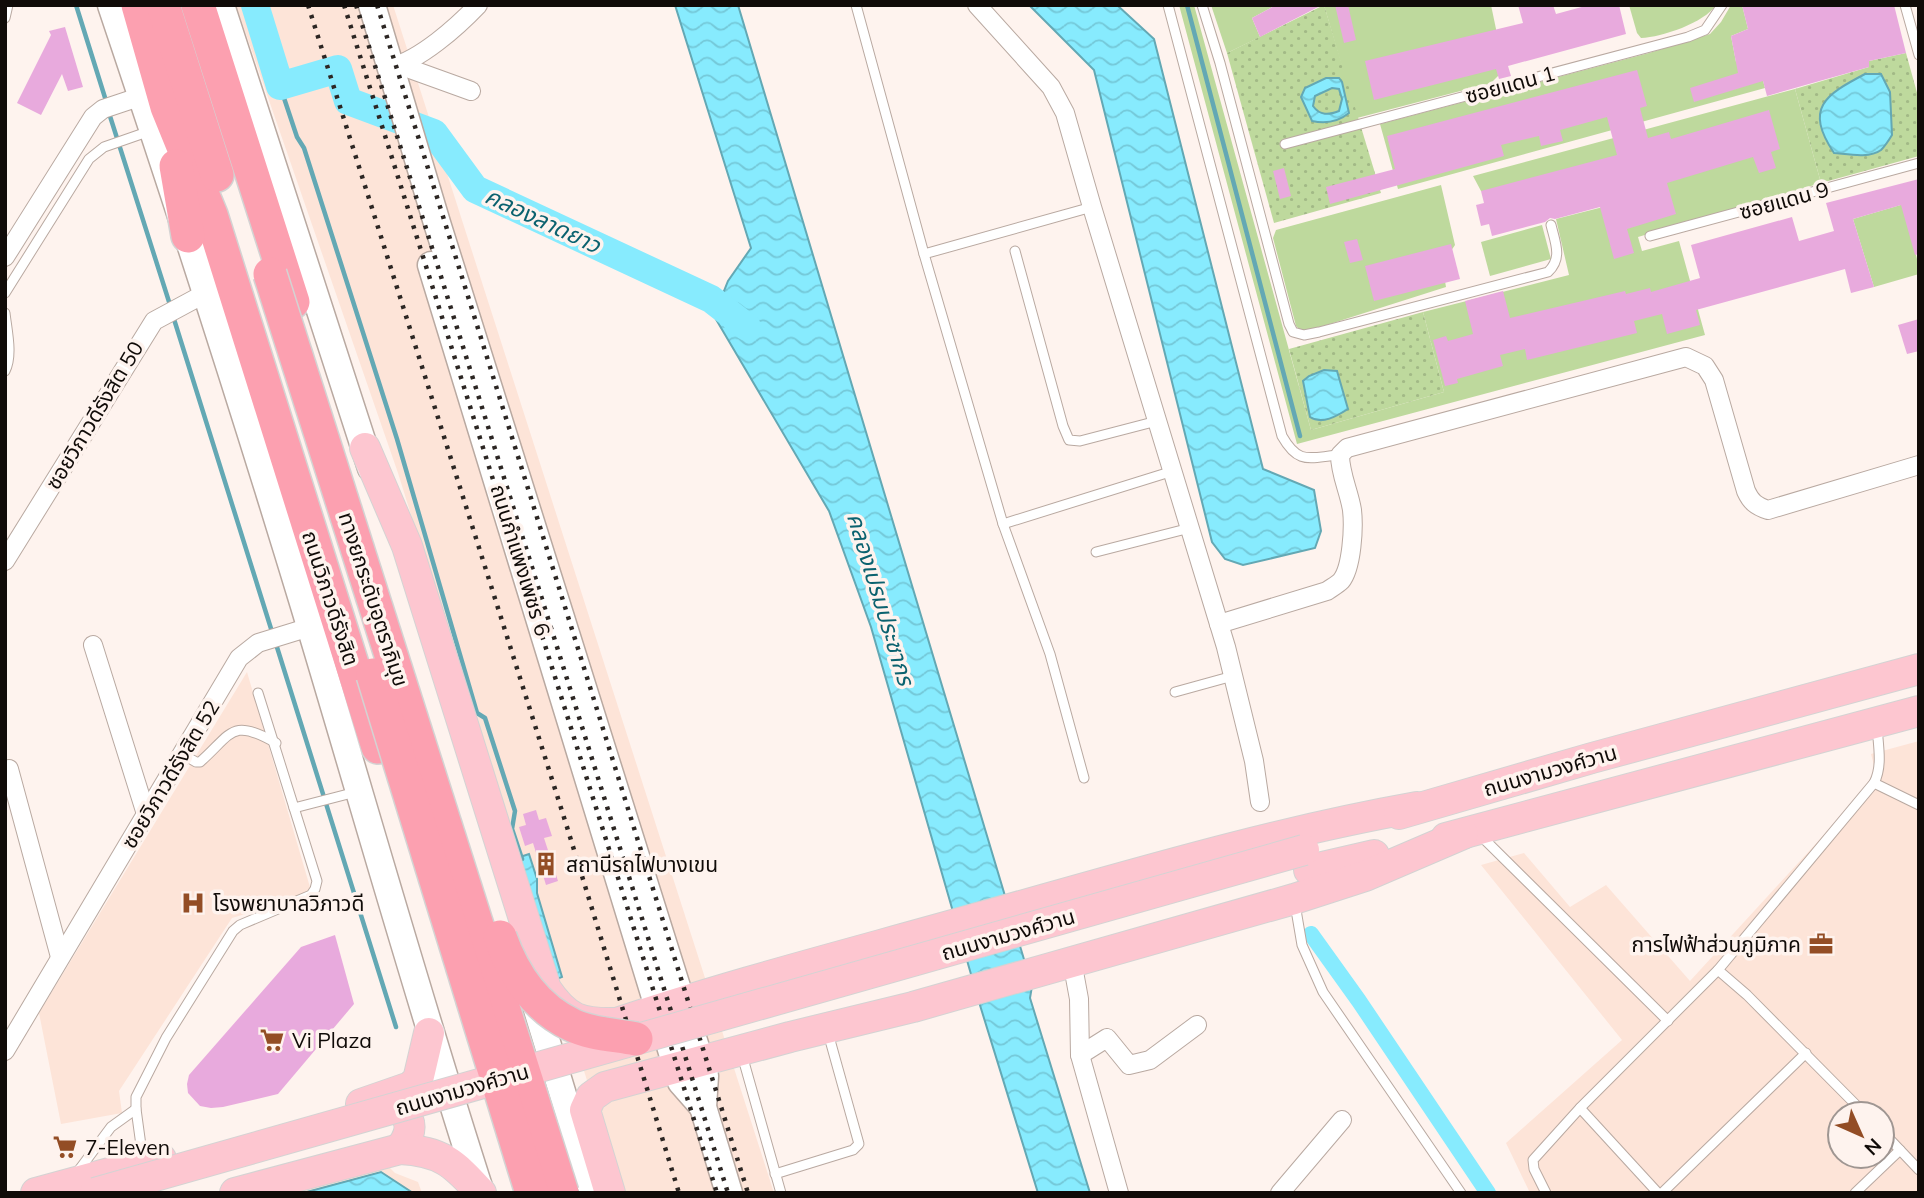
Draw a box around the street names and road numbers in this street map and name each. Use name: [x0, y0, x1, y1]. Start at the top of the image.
street label: ซอยแดน 1: [1462, 60, 1558, 108]
street label: ซอยแดน 9: [1736, 176, 1832, 224]
street label: ซอยวิภาวดีรังสิต 50: [39, 336, 149, 494]
street label: ถนนกำแพงเพชร 6: [486, 481, 556, 639]
street label: ทางยกระดับอุตราภิมุข: [333, 509, 414, 690]
street label: ถนนวิภาวดีรังสิต: [297, 527, 365, 669]
street label: ซอยวิภาวดีรังสิต 52: [115, 695, 225, 853]
street label: ถนนงามวงศ์วาน: [1480, 739, 1620, 801]
street label: ถนนงามวงศ์วาน: [938, 903, 1078, 965]
street label: ถนนงามวงศ์วาน: [392, 1058, 532, 1120]

